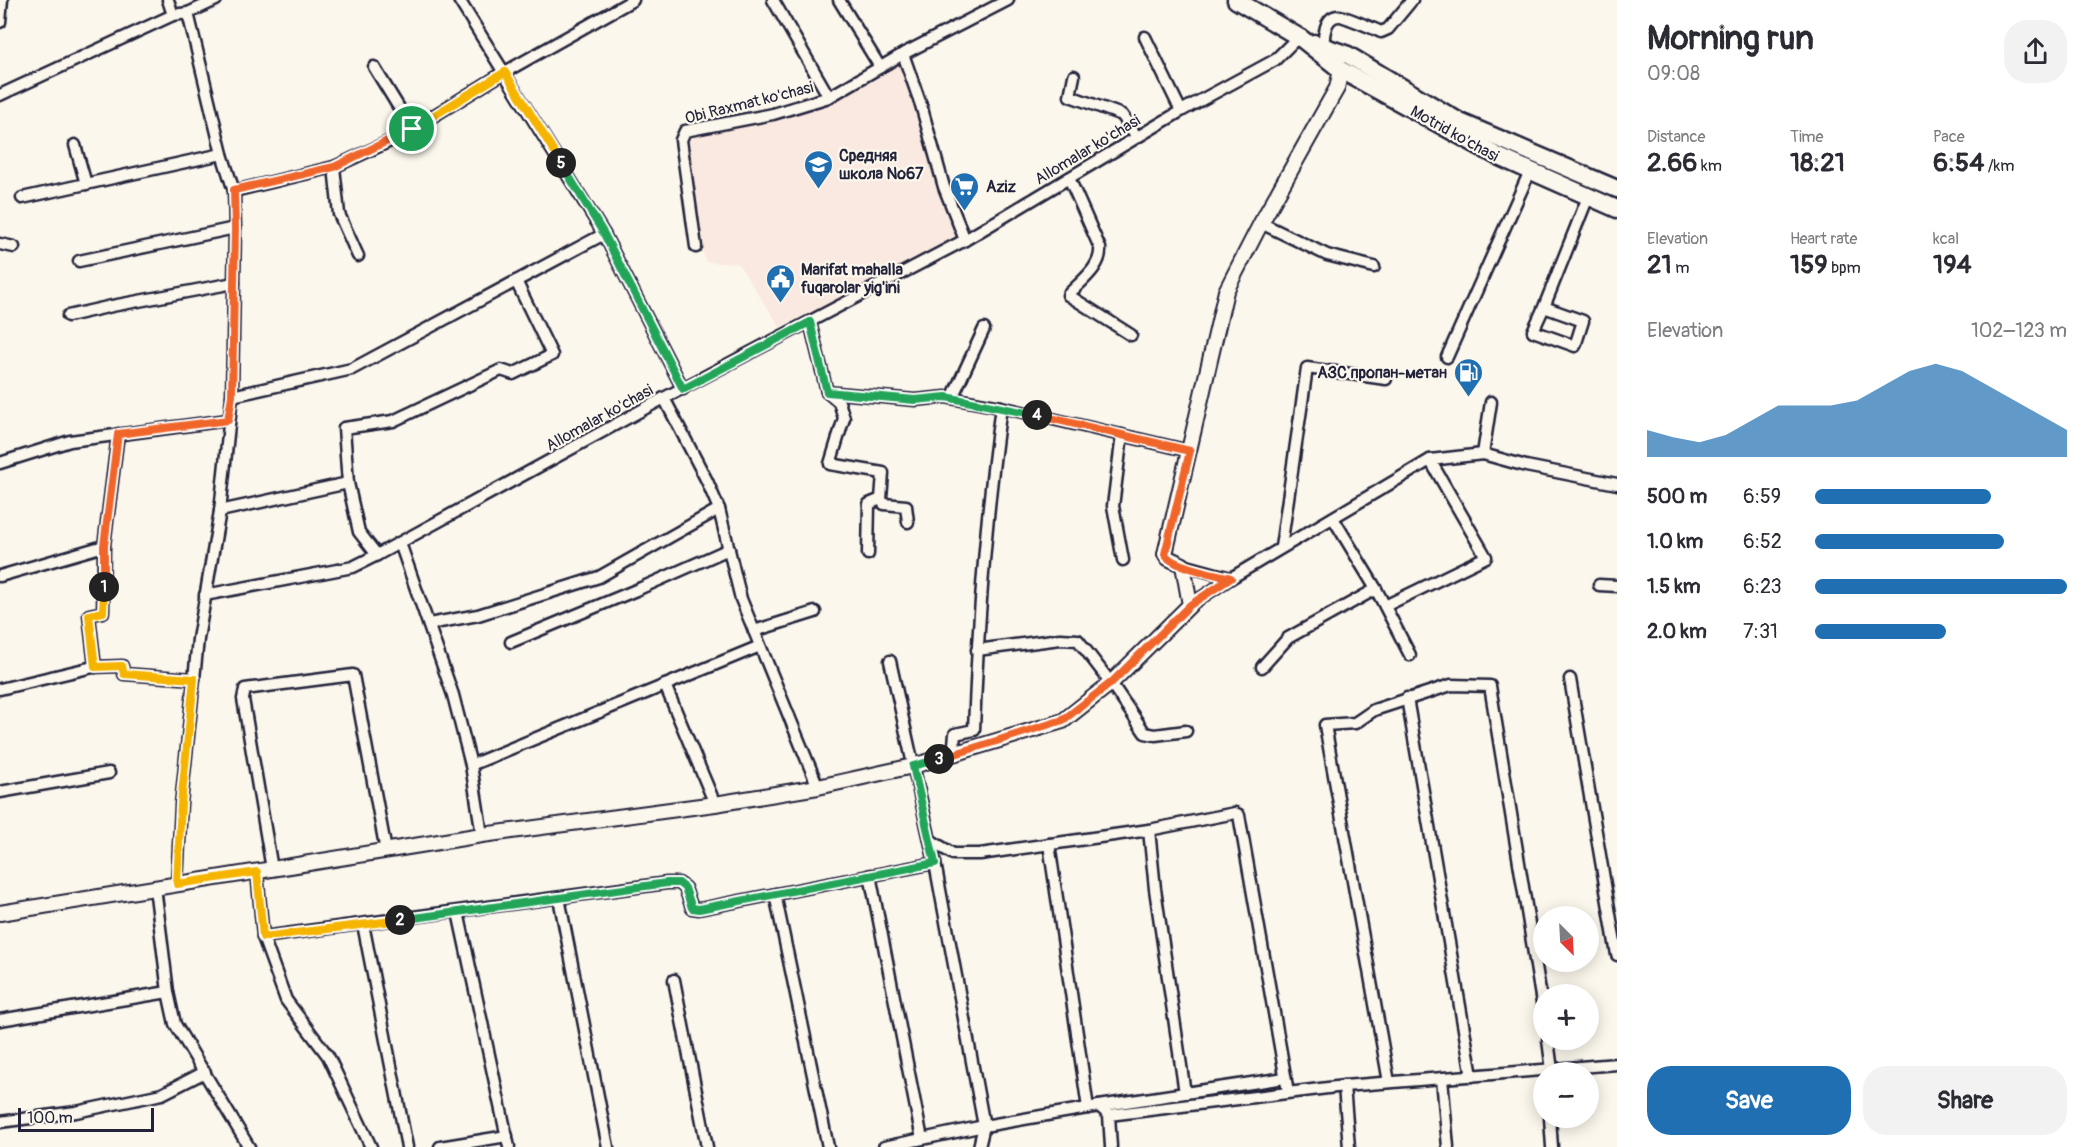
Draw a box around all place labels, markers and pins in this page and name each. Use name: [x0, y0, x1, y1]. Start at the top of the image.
pin: [386, 103, 437, 154]
place label: Средняя школа №67: [839, 146, 924, 184]
pin: 5: [546, 148, 576, 178]
school or university icon: Средняя школа №67: [802, 148, 834, 190]
supermarket icon: Aziz: [949, 170, 981, 212]
place label: Aziz: [986, 177, 1016, 197]
place label: Marifat mahalla fuqarolar yig'ini: [801, 260, 903, 298]
public building icon: Marifat mahalla fuqarolar yig'ini: [764, 262, 796, 304]
fuel station icon: АЗС пропан-метан: [1452, 356, 1484, 398]
place label: АЗС пропан-метан: [1317, 363, 1447, 383]
pin: 4: [1022, 400, 1052, 430]
pin: 1: [89, 572, 119, 602]
pin: 3: [924, 744, 954, 774]
pin: 2: [385, 905, 415, 935]

